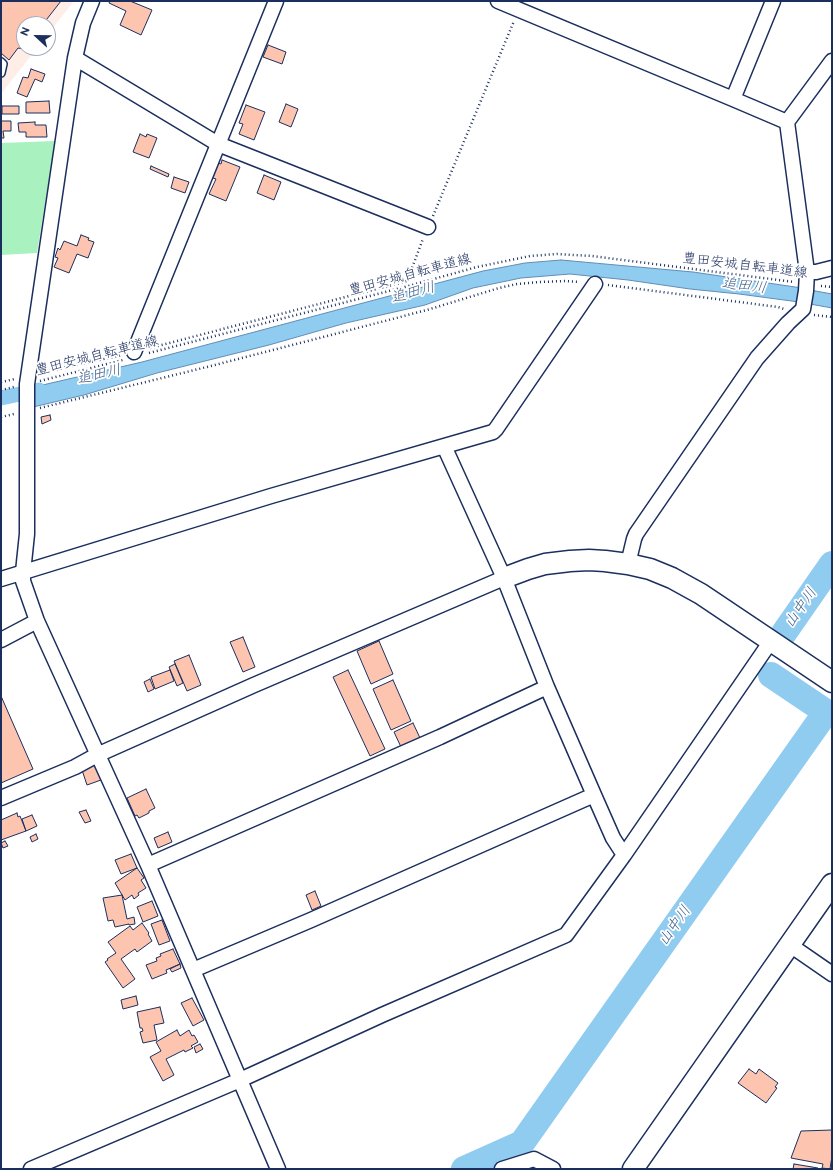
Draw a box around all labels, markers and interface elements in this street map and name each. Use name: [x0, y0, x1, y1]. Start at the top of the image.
north arrow: [16, 16, 56, 56]
text: N: [18, 25, 33, 38]
street label: 豊田安城自転車道線: [681, 250, 809, 282]
street label: 豊田安城自転車道線: [347, 251, 473, 299]
water label: 追田川: [721, 274, 767, 298]
water label: 追田川: [389, 278, 437, 308]
street label: 豊田安城自転車道線: [34, 333, 160, 379]
water label: 追田川: [75, 361, 123, 389]
water label: 山中川: [781, 584, 821, 632]
water label: 山中川: [655, 902, 695, 950]

